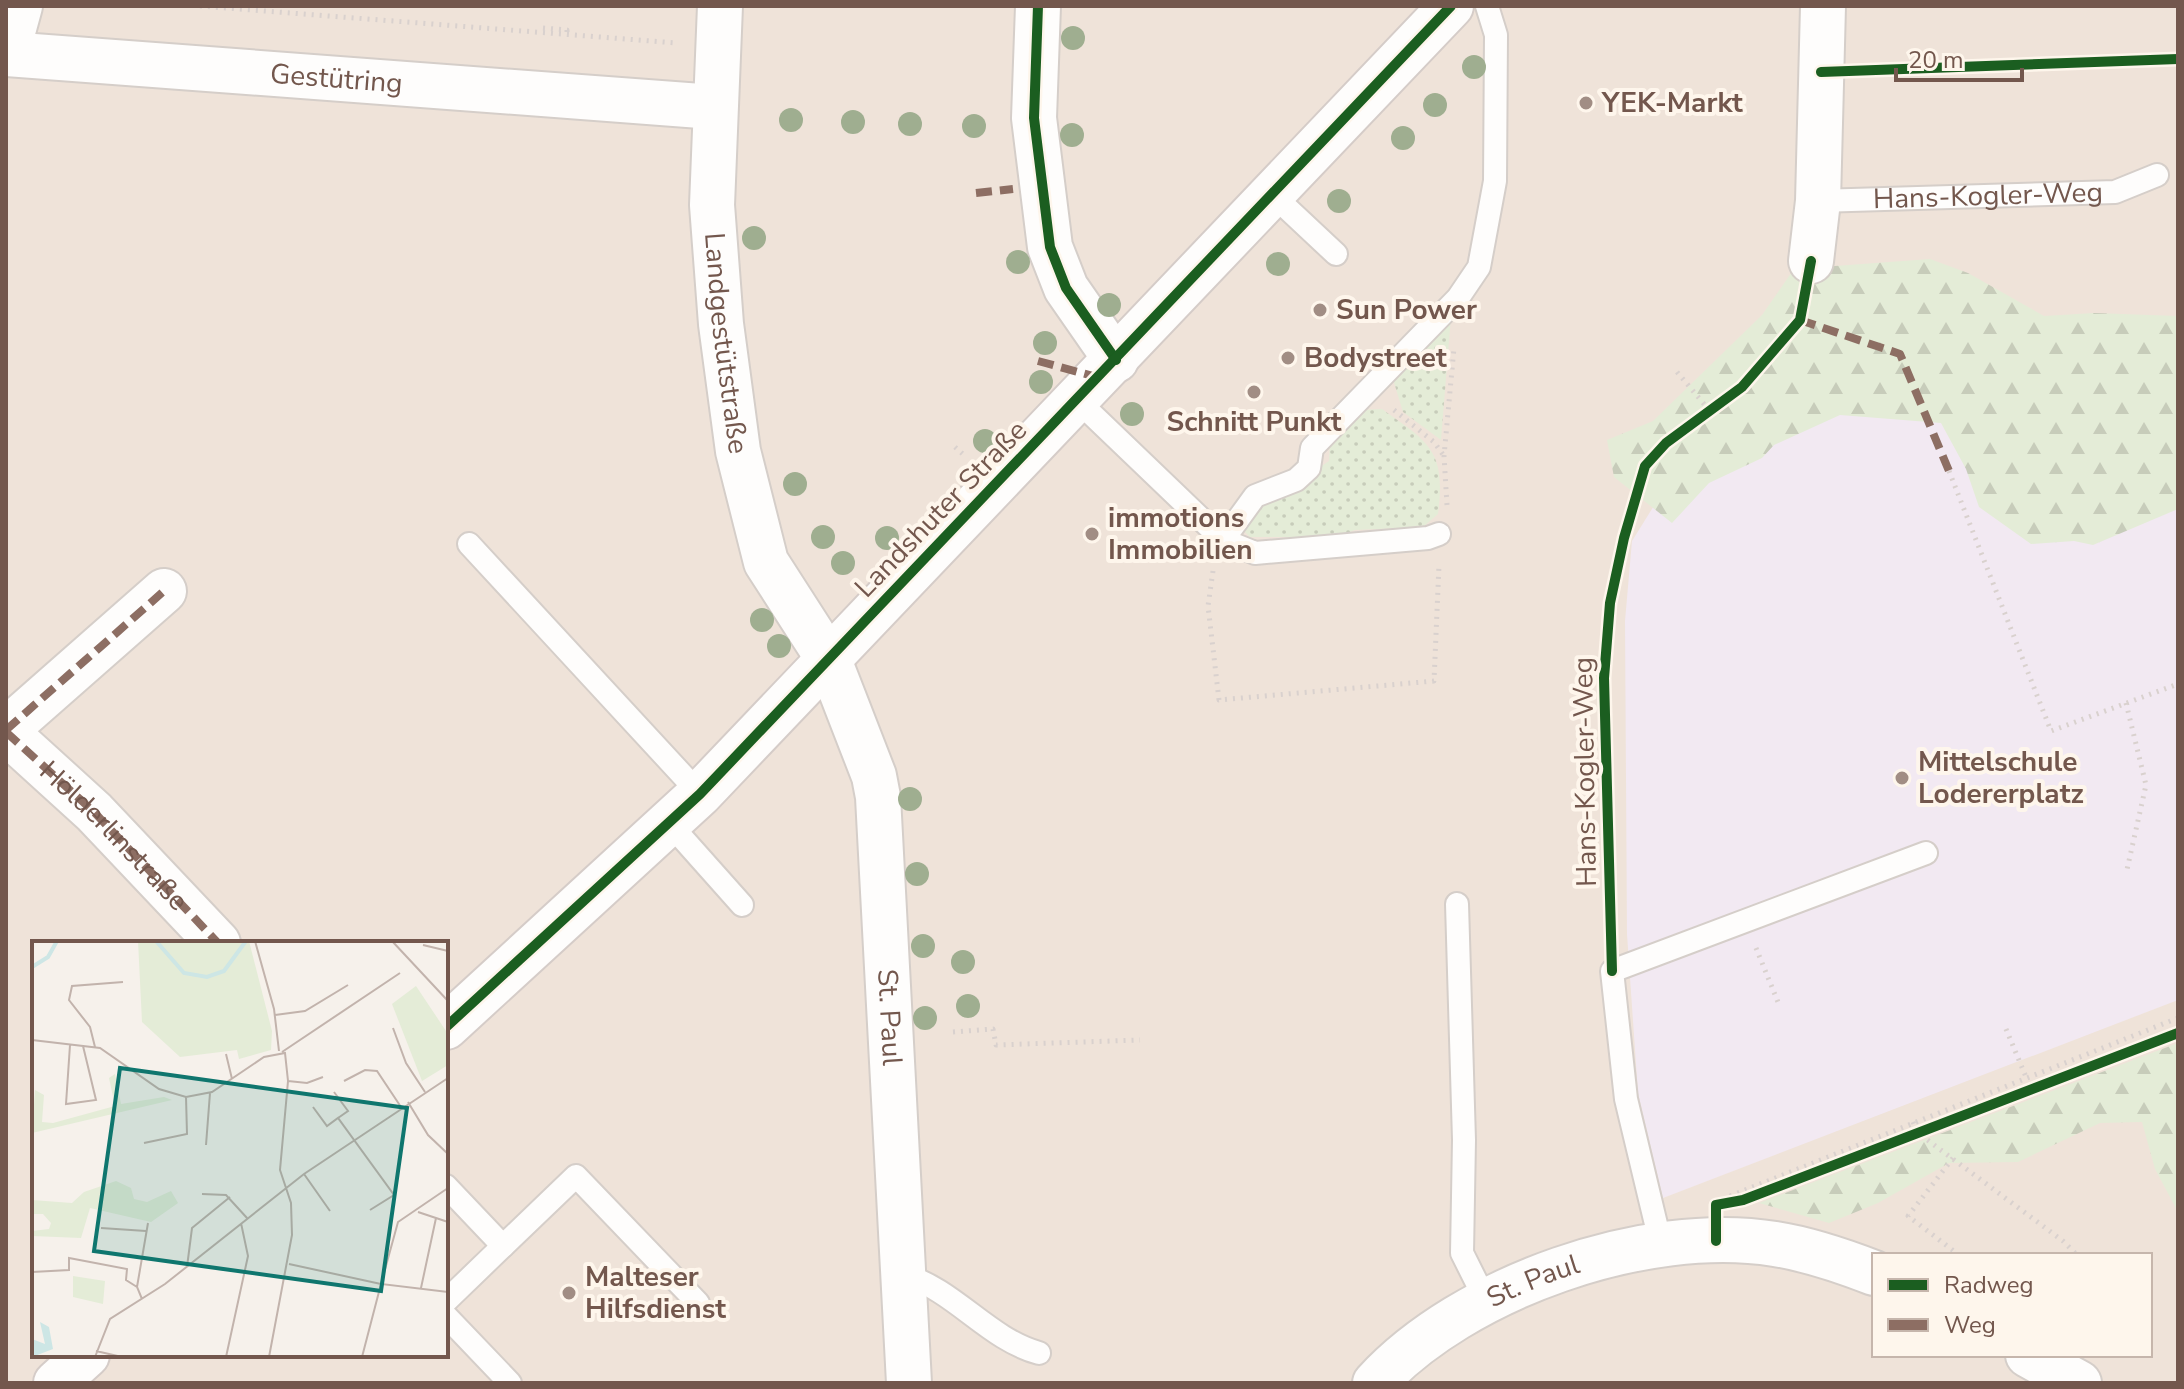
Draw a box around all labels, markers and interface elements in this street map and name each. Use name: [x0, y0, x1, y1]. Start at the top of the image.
scale bar: [1896, 32, 2022, 82]
text: 20 m: [1908, 44, 1964, 76]
street label: Gestütring: [269, 55, 404, 103]
place label: YEK-Markt: [1601, 84, 1743, 122]
marker: YEK-Markt: [1577, 94, 1595, 112]
street label: Hans-Kogler-Weg: [1872, 173, 2103, 218]
street label: Landgestütstraße: [695, 231, 757, 456]
place label: Sun Power: [1336, 291, 1477, 329]
marker: Sun Power: [1311, 301, 1329, 319]
place label: Bodystreet: [1304, 339, 1447, 377]
marker: Bodystreet: [1279, 349, 1297, 367]
marker: Schnitt Punkt: [1245, 383, 1263, 401]
place label: Schnitt Punkt: [1166, 403, 1342, 441]
street label: Landshuter Straße: [846, 412, 1036, 606]
place label: immotions Immobilien: [1108, 499, 1253, 569]
marker: immotions Immobilien: [1083, 525, 1101, 543]
street label: Hans-Kogler-Weg: [1564, 657, 1606, 887]
place label: Mittelschule Lodererplatz: [1918, 743, 2084, 813]
street label: Hölderlinstraße: [31, 753, 197, 919]
marker: Mittelschule Lodererplatz: [1893, 769, 1911, 787]
inset map: [32, 941, 448, 1357]
street label: St. Paul: [868, 968, 911, 1067]
street label: St. Paul: [1480, 1245, 1585, 1317]
legend: [1872, 1253, 2152, 1357]
place label: Malteser Hilfsdienst: [585, 1258, 726, 1328]
text: Radweg: [1944, 1269, 2034, 1301]
marker: Malteser Hilfsdienst: [560, 1284, 578, 1302]
text: Weg: [1944, 1309, 1996, 1341]

